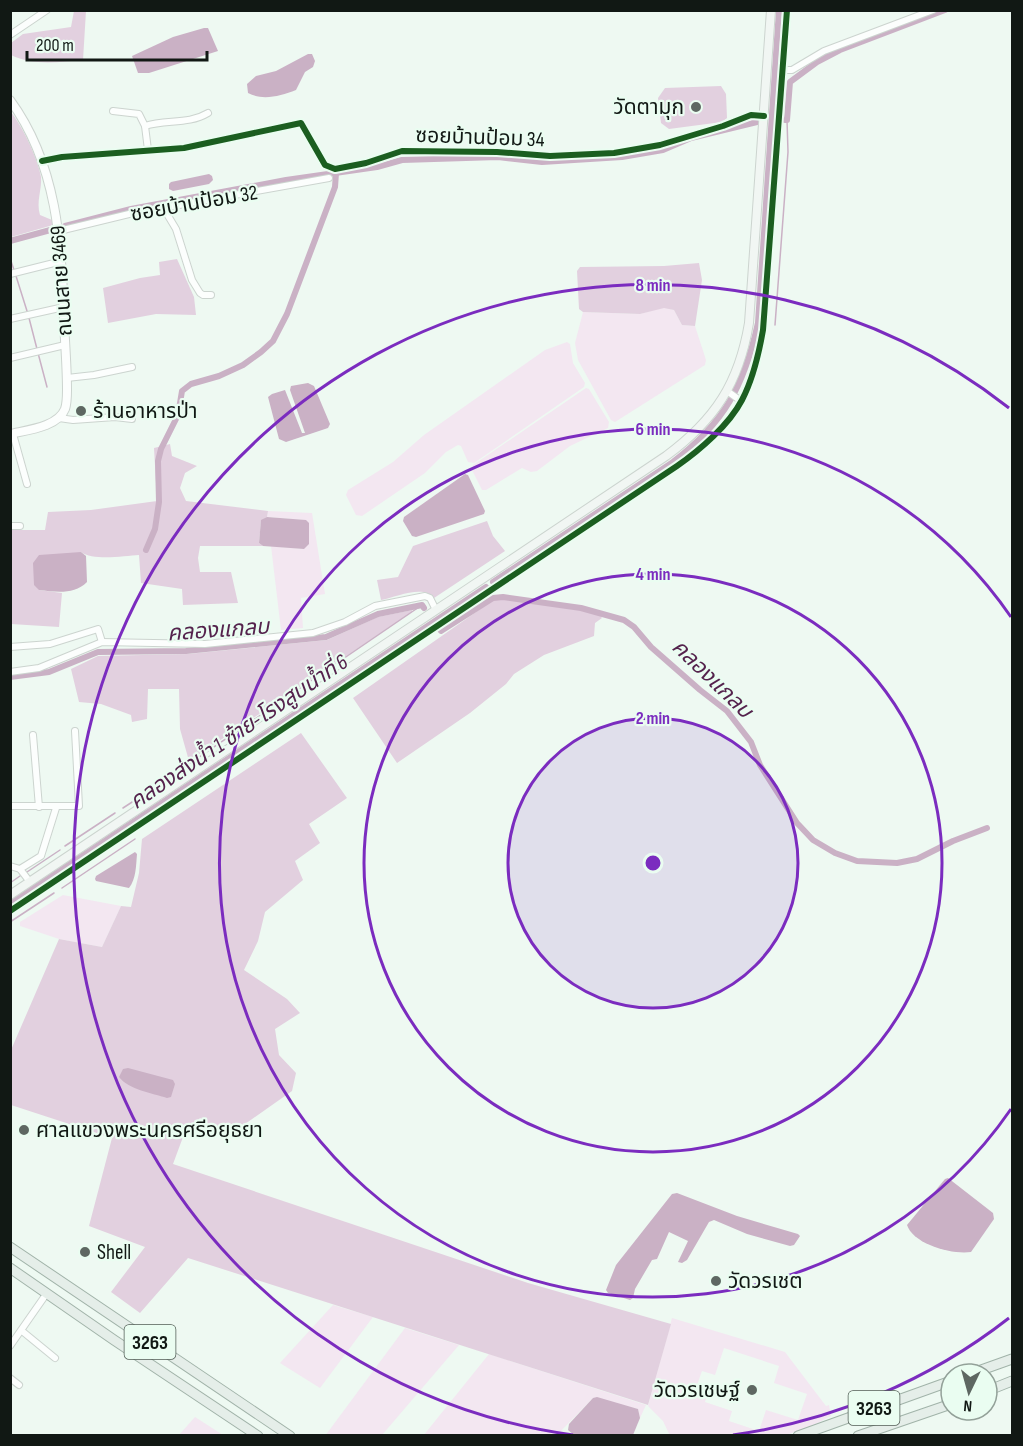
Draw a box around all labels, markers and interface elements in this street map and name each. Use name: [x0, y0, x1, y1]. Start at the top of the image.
scale bar: [27, 24, 207, 62]
text: 200 m: [36, 35, 74, 56]
place label: วัดตามุก: [613, 95, 684, 120]
marker: วัดตามุก: [689, 100, 703, 114]
street label: ซอยบ้านป้อม 34: [415, 123, 545, 152]
street label: ซอยบ้านป้อม 32: [129, 180, 260, 227]
street label: ถนนสาย 3469: [45, 225, 78, 337]
text: 8 min: [636, 275, 670, 296]
place label: ร้านอาหารป่า: [93, 399, 198, 424]
marker: ร้านอาหารป่า: [74, 404, 88, 418]
text: 6 min: [636, 419, 670, 440]
text: 4 min: [636, 564, 670, 585]
water label: คลองแกลบ: [166, 613, 272, 648]
water label: คลองแกลบ: [666, 634, 759, 725]
water label: คลองส่งน้ำ 1 ซ้าย-โรงสูบน้ำที่ 6: [123, 646, 354, 815]
text: 2 min: [636, 708, 670, 729]
centre of rings: [643, 853, 663, 873]
place label: ศาลแขวงพระนครศรีอยุธยา: [36, 1118, 263, 1143]
marker: ศาลแขวงพระนครศรีอยุธยา: [17, 1123, 31, 1137]
place label: Shell: [97, 1240, 131, 1265]
marker: Shell: [78, 1245, 92, 1259]
place label: วัดวรเชต: [728, 1269, 803, 1294]
marker: วัดวรเชต: [709, 1274, 723, 1288]
road number: 3263: [124, 1325, 176, 1359]
north arrow: [939, 1362, 999, 1422]
place label: วัดวรเชษฐ์: [654, 1378, 740, 1403]
marker: วัดวรเชษฐ์: [745, 1383, 759, 1397]
road number: 3263: [848, 1391, 900, 1425]
text: N: [963, 1396, 973, 1415]

